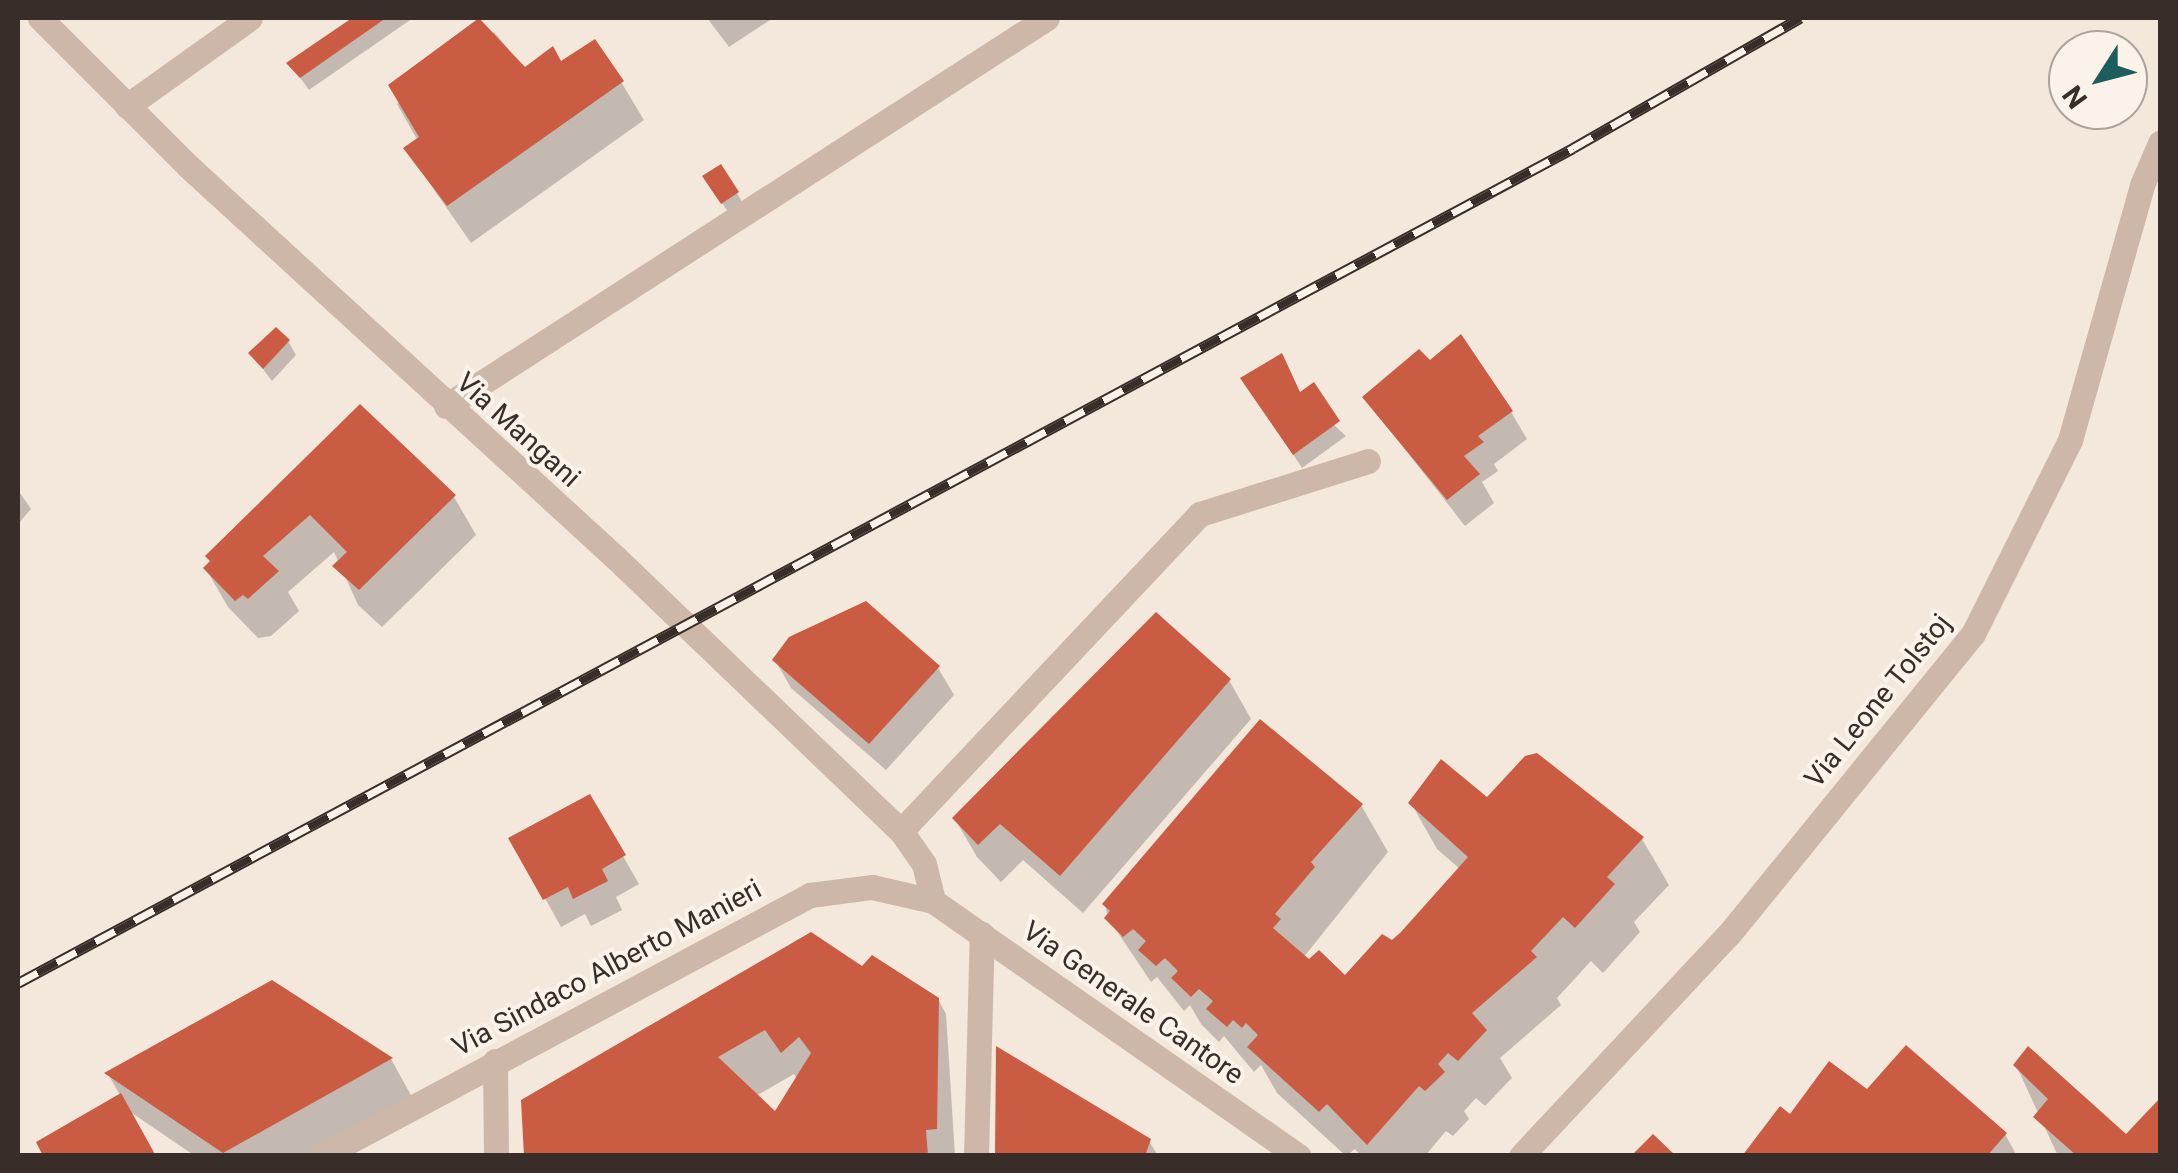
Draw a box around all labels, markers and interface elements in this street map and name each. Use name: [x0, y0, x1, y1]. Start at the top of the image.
north arrow: [2048, 30, 2148, 130]
text: N: [2056, 79, 2094, 114]
street label: Via Mangani: [449, 366, 587, 494]
street label: Via Leone Tolstoj: [1798, 607, 1958, 795]
street label: Via Sindaco Alberto Manieri: [447, 872, 767, 1064]
street label: Via Generale Cantore: [1016, 914, 1250, 1092]

